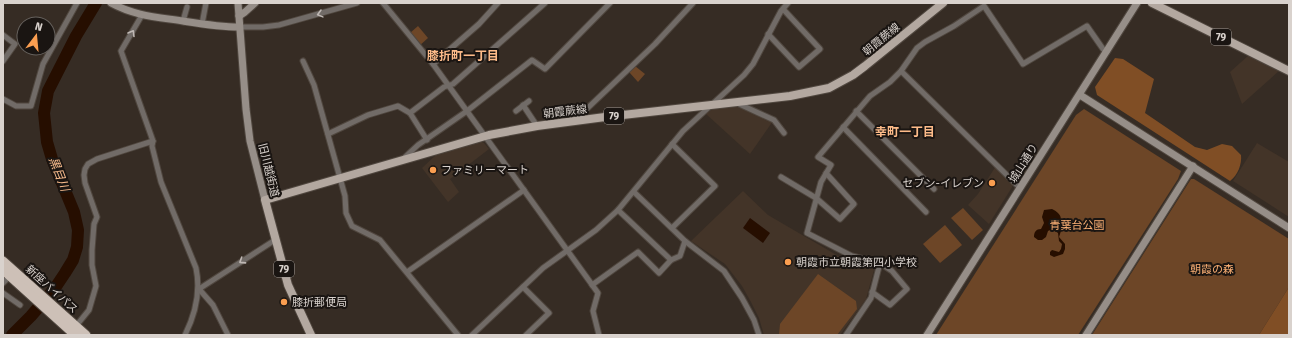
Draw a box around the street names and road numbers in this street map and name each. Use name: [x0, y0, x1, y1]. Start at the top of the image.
street label: 朝霞蕨線: [860, 20, 903, 58]
road number: 79: [1211, 29, 1231, 45]
street label: 朝霞蕨線: [542, 102, 588, 121]
road number: 79: [604, 108, 624, 124]
street label: 城山通り: [1006, 141, 1041, 185]
street label: 旧川越街道: [256, 142, 281, 198]
road number: 79: [274, 261, 294, 277]
street label: 新座バイパス: [23, 263, 80, 316]

